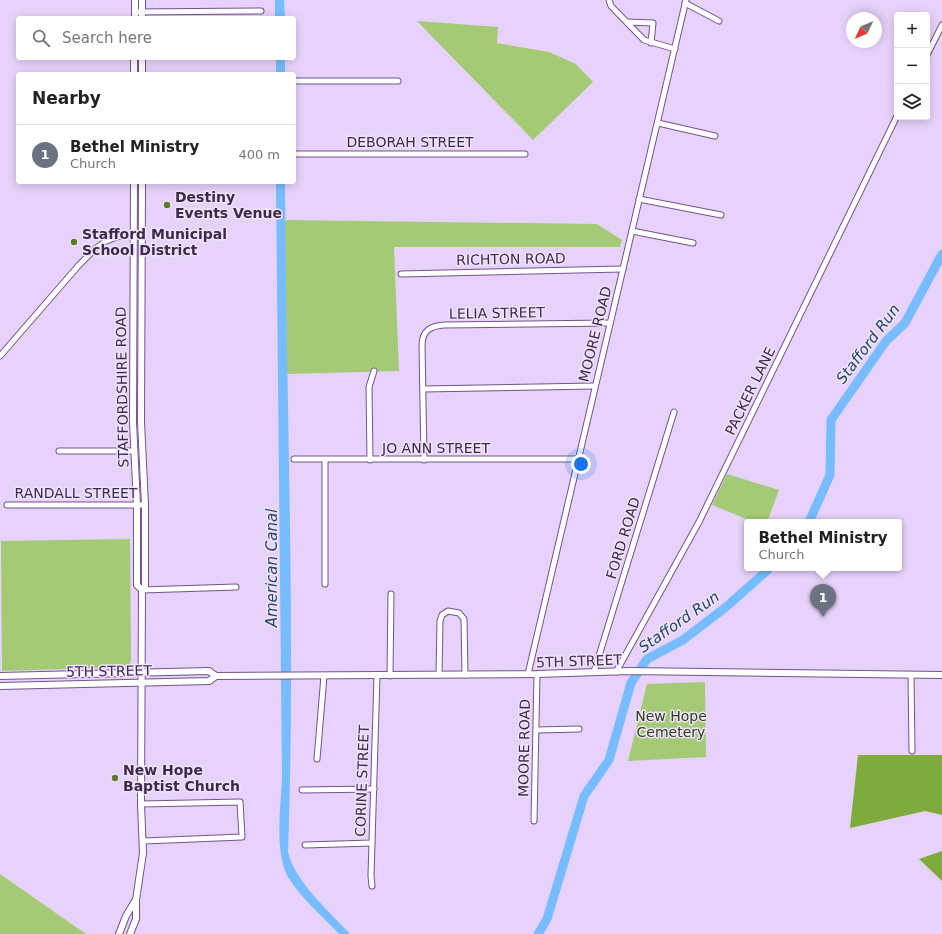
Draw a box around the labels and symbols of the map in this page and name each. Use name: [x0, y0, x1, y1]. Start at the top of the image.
north arrow: [846, 12, 882, 48]
street label: DEBORAH STREET: [346, 134, 474, 150]
place label: Destiny Events Venue: [175, 189, 282, 221]
marker: Destiny Events Venue: [162, 200, 172, 210]
place label: Stafford Municipal School District: [82, 226, 227, 258]
marker: Stafford Municipal School District: [69, 237, 79, 247]
street label: RICHTON ROAD: [456, 250, 566, 268]
street label: MOORE ROAD: [575, 285, 615, 383]
water label: Stafford Run: [832, 301, 904, 387]
street label: LELIA STREET: [449, 304, 546, 322]
street label: STAFFORDSHIRE ROAD: [113, 306, 131, 468]
street label: PACKER LANE: [722, 344, 778, 438]
street label: JO ANN STREET: [381, 440, 490, 456]
your location: [571, 454, 591, 474]
street label: RANDALL STREET: [15, 485, 138, 501]
street label: FORD ROAD: [603, 495, 643, 581]
water label: American Canal: [263, 508, 281, 628]
pin: 1: [810, 584, 836, 617]
water label: Stafford Run: [635, 588, 723, 656]
street label: 5TH STREET: [536, 651, 623, 670]
street label: 5TH STREET: [66, 662, 152, 680]
street label: MOORE ROAD: [515, 699, 533, 797]
park label: New Hope Cemetery: [635, 708, 707, 740]
street label: CORINE STREET: [352, 724, 372, 837]
place label: New Hope Baptist Church: [123, 762, 240, 794]
marker: New Hope Baptist Church: [110, 773, 120, 783]

